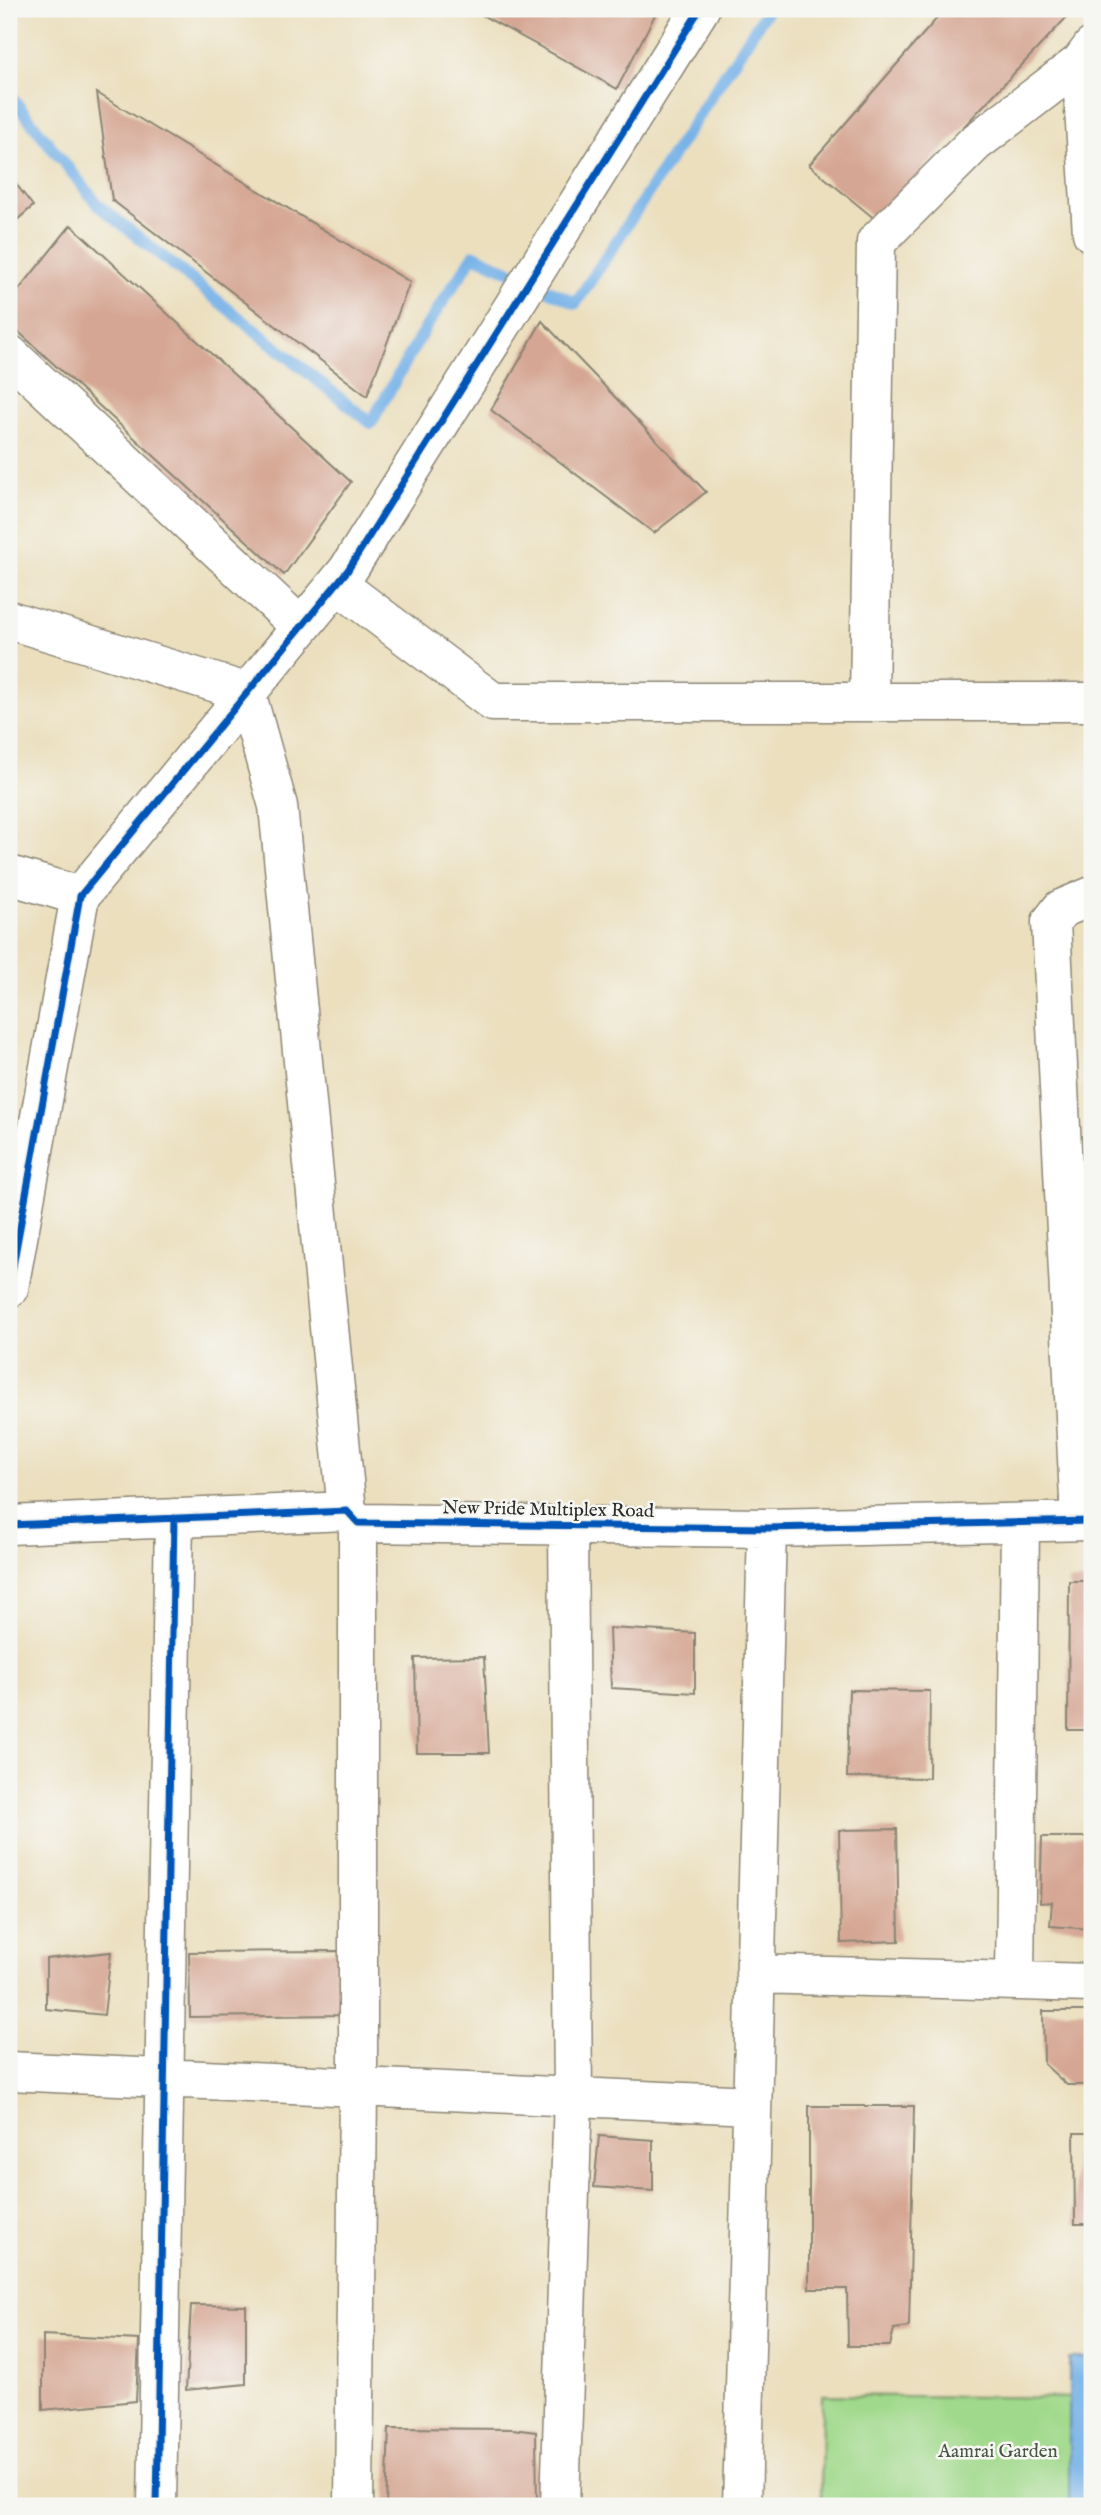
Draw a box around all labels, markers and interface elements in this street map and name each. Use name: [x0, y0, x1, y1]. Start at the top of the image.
street label: New Pride Multiplex Road: [442, 1496, 655, 1524]
park label: Aamrai Garden: [937, 2440, 1058, 2464]

